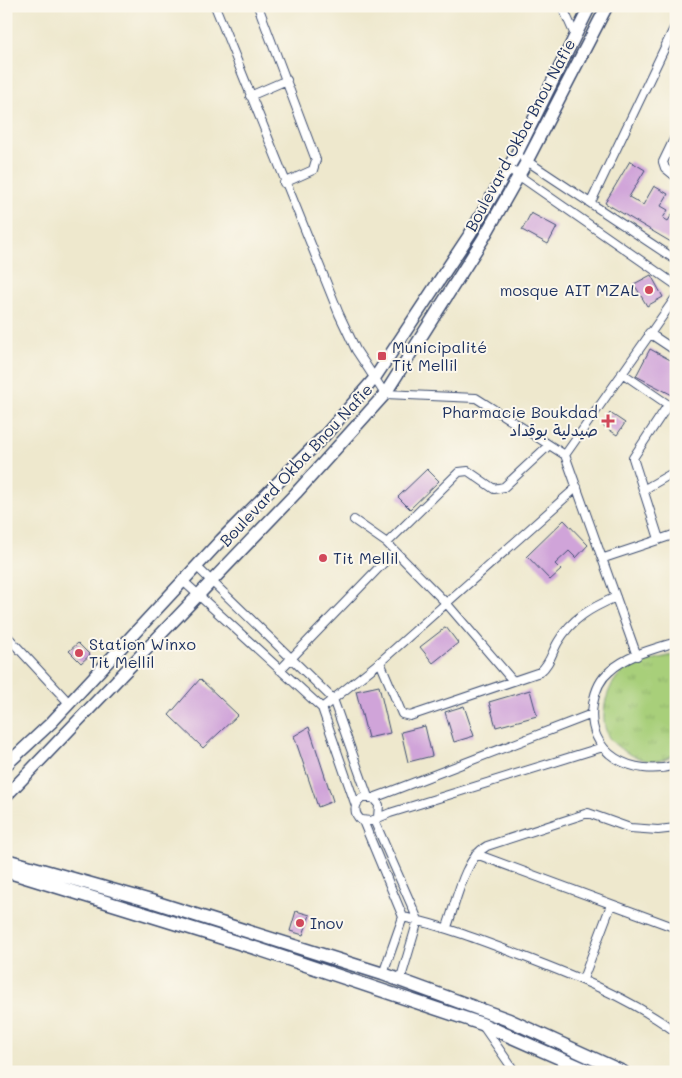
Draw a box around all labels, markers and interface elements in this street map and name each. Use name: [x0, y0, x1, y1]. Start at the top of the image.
street label: Boulevard Okba Bnou Nafie: [460, 35, 579, 235]
place label: mosque AIT MZAL: [500, 279, 640, 300]
marker: mosque AIT MZAL: [643, 284, 655, 296]
place label: Municipalité Tit Mellil: [392, 336, 487, 375]
marker: Municipalité Tit Mellil: [376, 350, 388, 362]
street label: Boulevard Okba Bnou Nafie: [215, 379, 377, 551]
place label: Pharmacie Boukdad صيدلية بوقداد: [442, 401, 598, 441]
marker: Pharmacie Boukdad صيدلية بوقداد: [602, 415, 614, 427]
place label: Tit Mellil: [333, 547, 399, 568]
marker: Tit Mellil: [317, 552, 329, 564]
place label: Station Winxo Tit Mellil: [89, 633, 196, 672]
marker: Station Winxo Tit Mellil: [73, 647, 85, 659]
place label: Inov: [310, 912, 344, 933]
marker: Inov: [294, 917, 306, 929]

